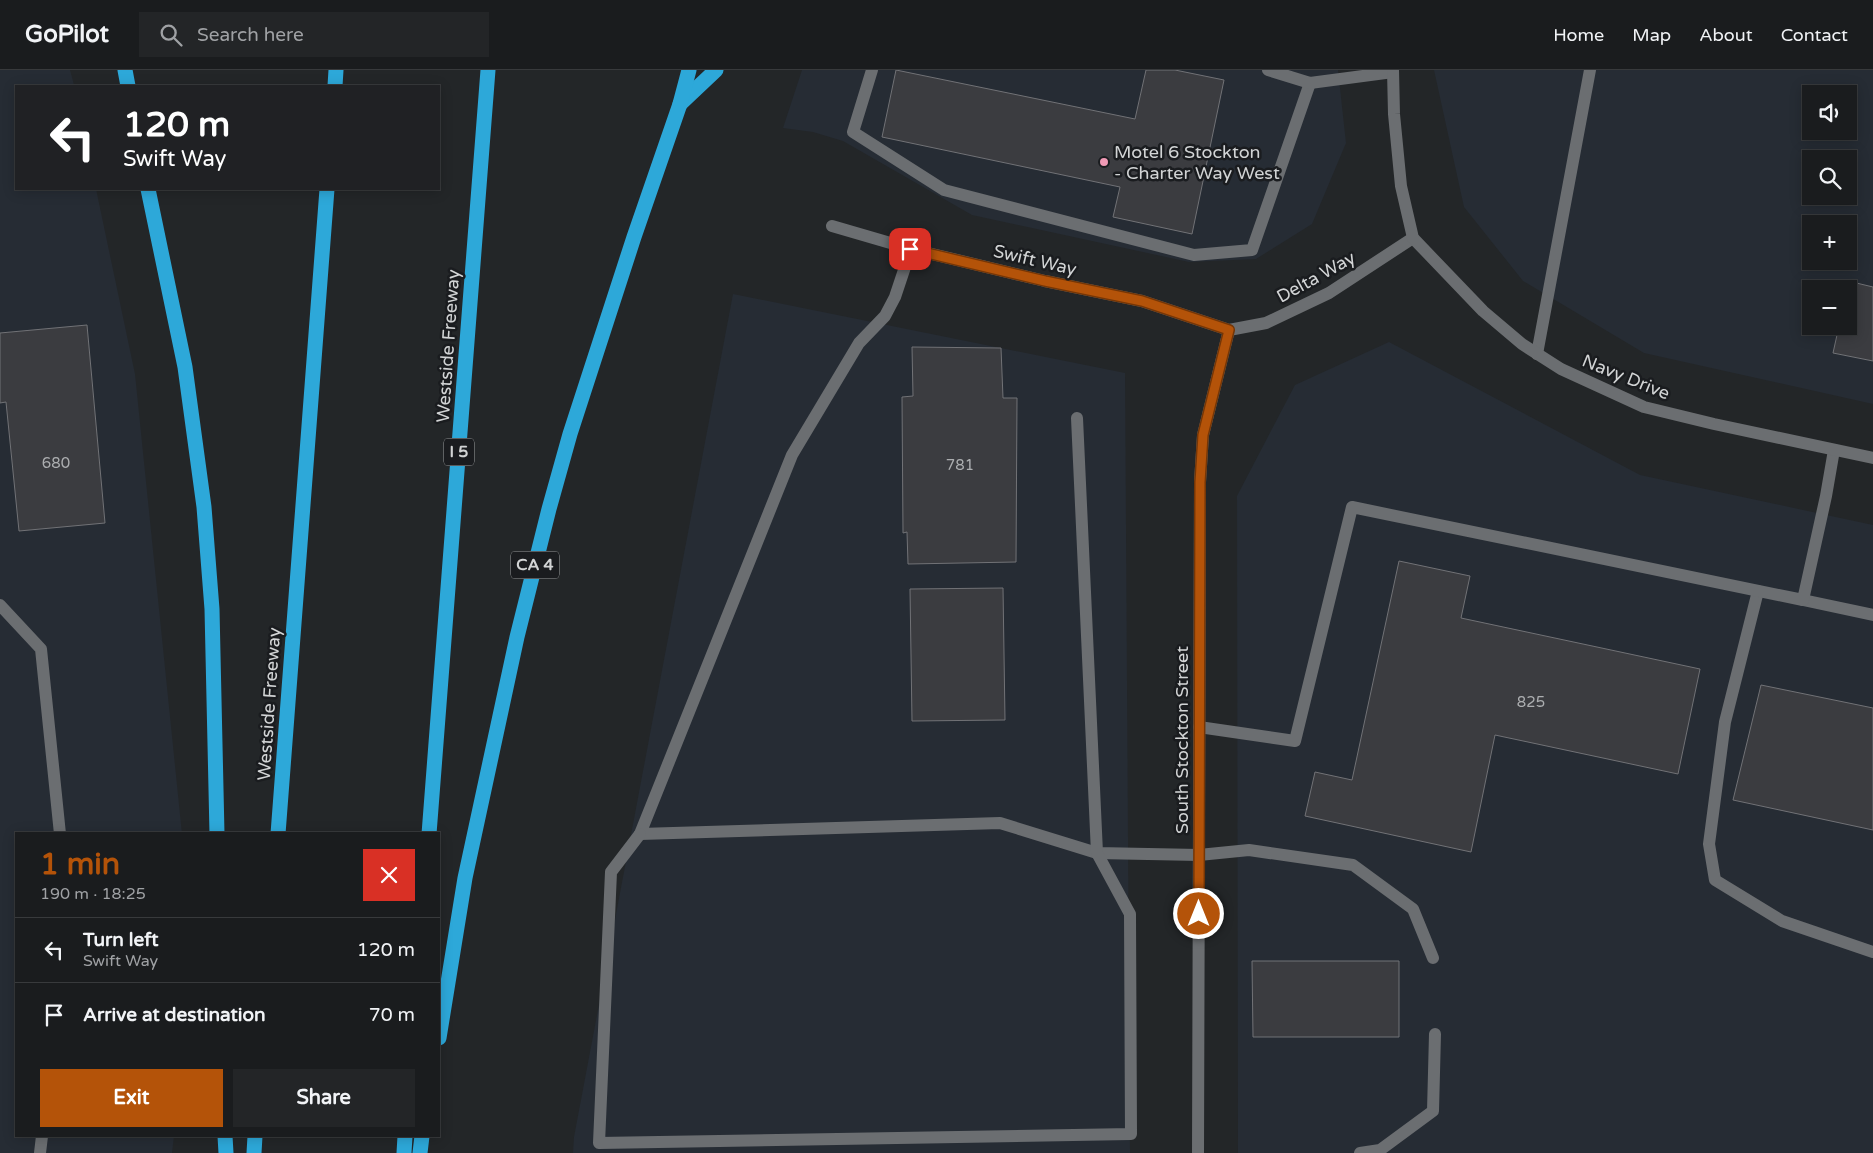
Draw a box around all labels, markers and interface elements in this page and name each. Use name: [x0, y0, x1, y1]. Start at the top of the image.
search box: [139, 12, 489, 57]
text: GoPilot: [25, 20, 109, 49]
icon: search: [157, 21, 185, 49]
text: Search here: [197, 24, 304, 46]
text: Home: [1553, 24, 1604, 46]
text: Map: [1632, 24, 1671, 46]
text: About: [1699, 24, 1753, 46]
text: Contact: [1781, 24, 1848, 46]
map controls: [1802, 85, 1857, 335]
button: sound: [1802, 85, 1857, 140]
text: 120 m: [123, 104, 230, 146]
icon: left: [40, 105, 105, 170]
place label: Motel 6 Stockton - Charter Way West: [1114, 141, 1280, 184]
text: Swift Way: [123, 146, 226, 172]
button: search: [1802, 150, 1857, 205]
marker: Motel 6 Stockton - Charter Way West: [1098, 156, 1110, 168]
button: +: [1802, 215, 1857, 270]
pin: [889, 228, 931, 270]
icon: arrive: [896, 235, 924, 263]
street label: Swift Way: [991, 240, 1079, 280]
street label: Delta Way: [1273, 246, 1359, 308]
street label: Westside Freeway: [432, 268, 464, 423]
button: −: [1802, 280, 1857, 335]
street label: Navy Drive: [1579, 349, 1673, 405]
road number: I 5: [444, 438, 474, 466]
house number: 680: [42, 454, 70, 472]
house number: 781: [946, 456, 974, 474]
road number: CA 4: [511, 552, 559, 578]
street label: Westside Freeway: [253, 626, 285, 781]
street label: South Stockton Street: [1171, 646, 1193, 834]
house number: 825: [1517, 693, 1545, 711]
text: 1 min: [40, 846, 120, 883]
button: close: [363, 849, 415, 901]
text: 190 m · 18:25: [40, 884, 146, 904]
position arrow: [1172, 887, 1224, 939]
text: Turn left: [83, 929, 159, 951]
icon: left: [40, 936, 68, 964]
text: 120 m: [357, 939, 415, 961]
text: Swift Way: [83, 951, 158, 971]
icon: arrive: [40, 1001, 68, 1029]
text: Arrive at destination: [83, 1004, 266, 1026]
text: 70 m: [369, 1004, 415, 1026]
button: Exit: [40, 1069, 223, 1127]
button: Share: [233, 1069, 415, 1127]

